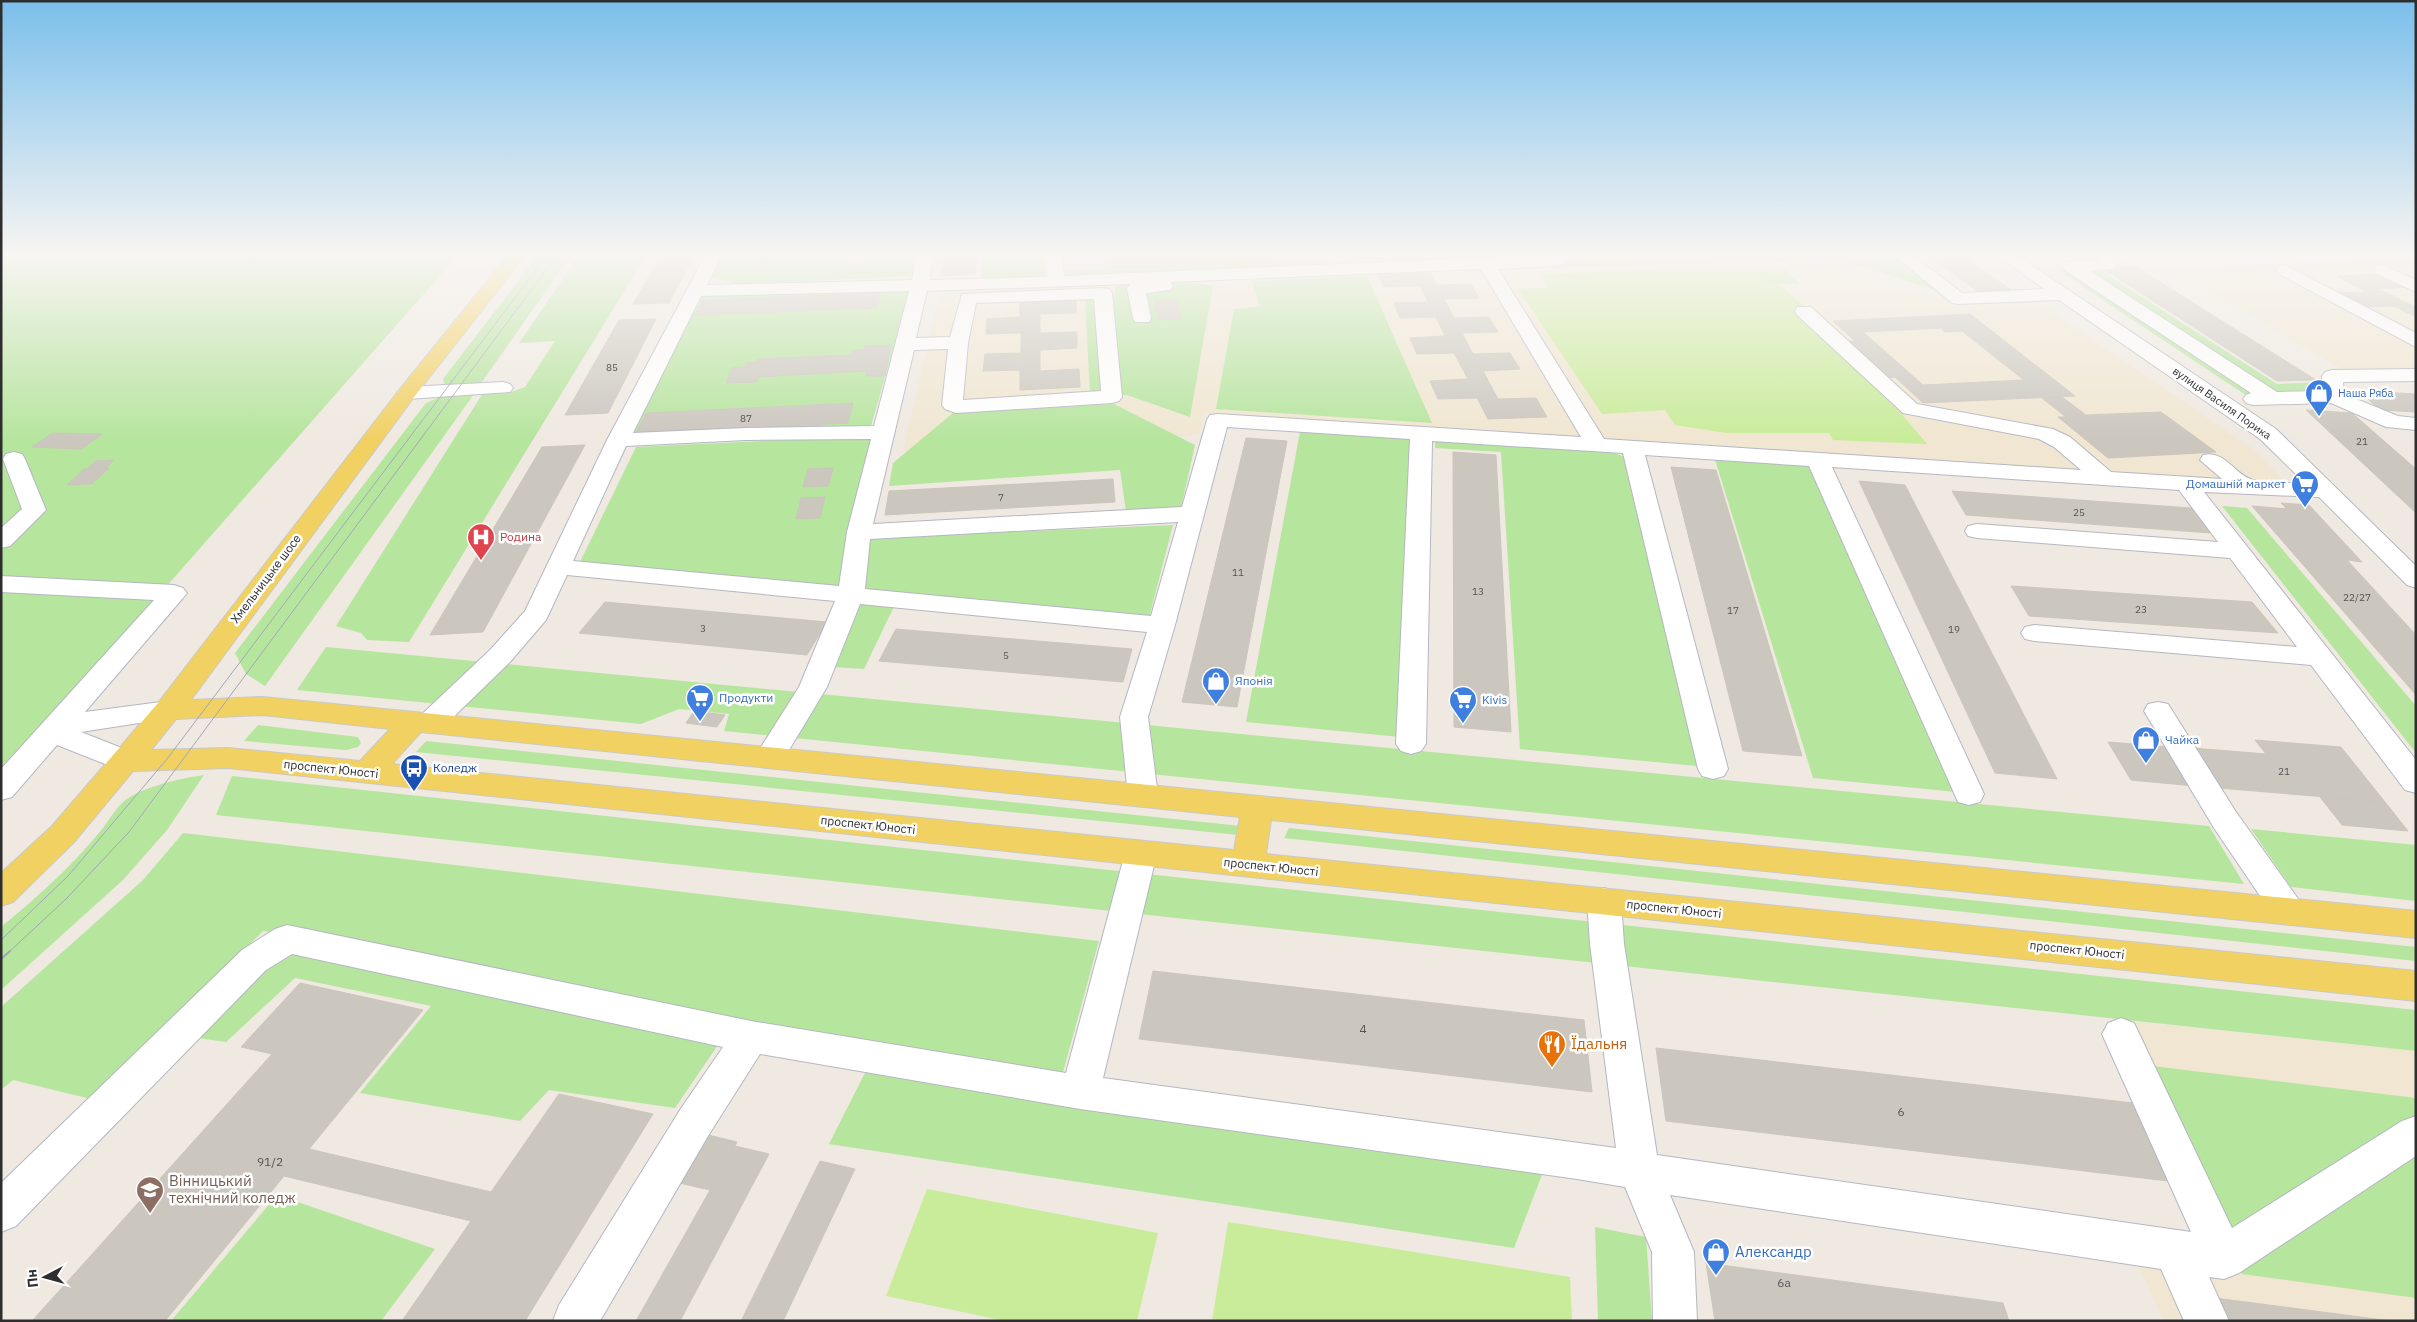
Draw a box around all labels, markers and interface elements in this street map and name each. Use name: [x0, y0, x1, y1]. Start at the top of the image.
house number: 85: [606, 361, 618, 374]
street label: вулиця Василя Порика: [2170, 364, 2274, 442]
shop icon: Наша Ряба: [2304, 378, 2334, 417]
place label: Наша Ряба: [2338, 386, 2394, 400]
house number: 87: [740, 412, 752, 425]
house number: 21: [2356, 435, 2368, 448]
supermarket icon: Домашній маркет: [2290, 469, 2320, 508]
place label: Домашній маркет: [2186, 476, 2286, 491]
house number: 7: [998, 491, 1004, 504]
house number: 25: [2073, 506, 2085, 519]
hospital icon: Родина: [466, 522, 496, 561]
place label: Родина: [500, 529, 542, 544]
street label: Хмельницьке шосе: [227, 531, 304, 626]
house number: 11: [1232, 566, 1244, 579]
house number: 13: [1472, 585, 1484, 598]
house number: 22/27: [2343, 591, 2371, 604]
house number: 23: [2135, 603, 2147, 616]
house number: 17: [1727, 604, 1739, 617]
house number: 3: [700, 622, 706, 635]
house number: 19: [1948, 623, 1960, 636]
house number: 5: [1003, 649, 1009, 662]
shop icon: Японія: [1201, 666, 1231, 705]
place label: Японія: [1235, 673, 1273, 688]
supermarket icon: Продукти: [685, 683, 715, 722]
supermarket icon: Kivis: [1448, 685, 1478, 724]
place label: Продукти: [719, 690, 773, 705]
place label: Kivis: [1482, 692, 1508, 707]
shop icon: Чайка: [2131, 725, 2161, 764]
place label: Чайка: [2165, 732, 2200, 747]
bus stop icon: Коледж: [399, 753, 429, 792]
street label: проспект Юності: [283, 756, 379, 781]
place label: Коледж: [433, 760, 477, 775]
house number: 21: [2278, 765, 2290, 778]
street label: проспект Юності: [820, 812, 916, 837]
street label: проспект Юності: [1223, 854, 1319, 879]
street label: проспект Юності: [1626, 896, 1722, 921]
street label: проспект Юності: [2029, 937, 2125, 962]
house number: 4: [1359, 1021, 1367, 1036]
restaurant icon: Їдальня: [1537, 1029, 1567, 1068]
place label: Їдальня: [1571, 1034, 1627, 1053]
house number: 6: [1897, 1104, 1905, 1119]
house number: 91/2: [257, 1154, 283, 1169]
place label: Вінницький технічний коледж: [169, 1171, 296, 1207]
school or university icon: Вінницький технічний коледж: [135, 1175, 165, 1214]
shop icon: Александр: [1701, 1237, 1731, 1276]
place label: Александр: [1735, 1242, 1812, 1261]
north arrow: [20, 1252, 70, 1302]
text: Пн: [22, 1268, 42, 1288]
house number: 6а: [1777, 1275, 1791, 1290]

